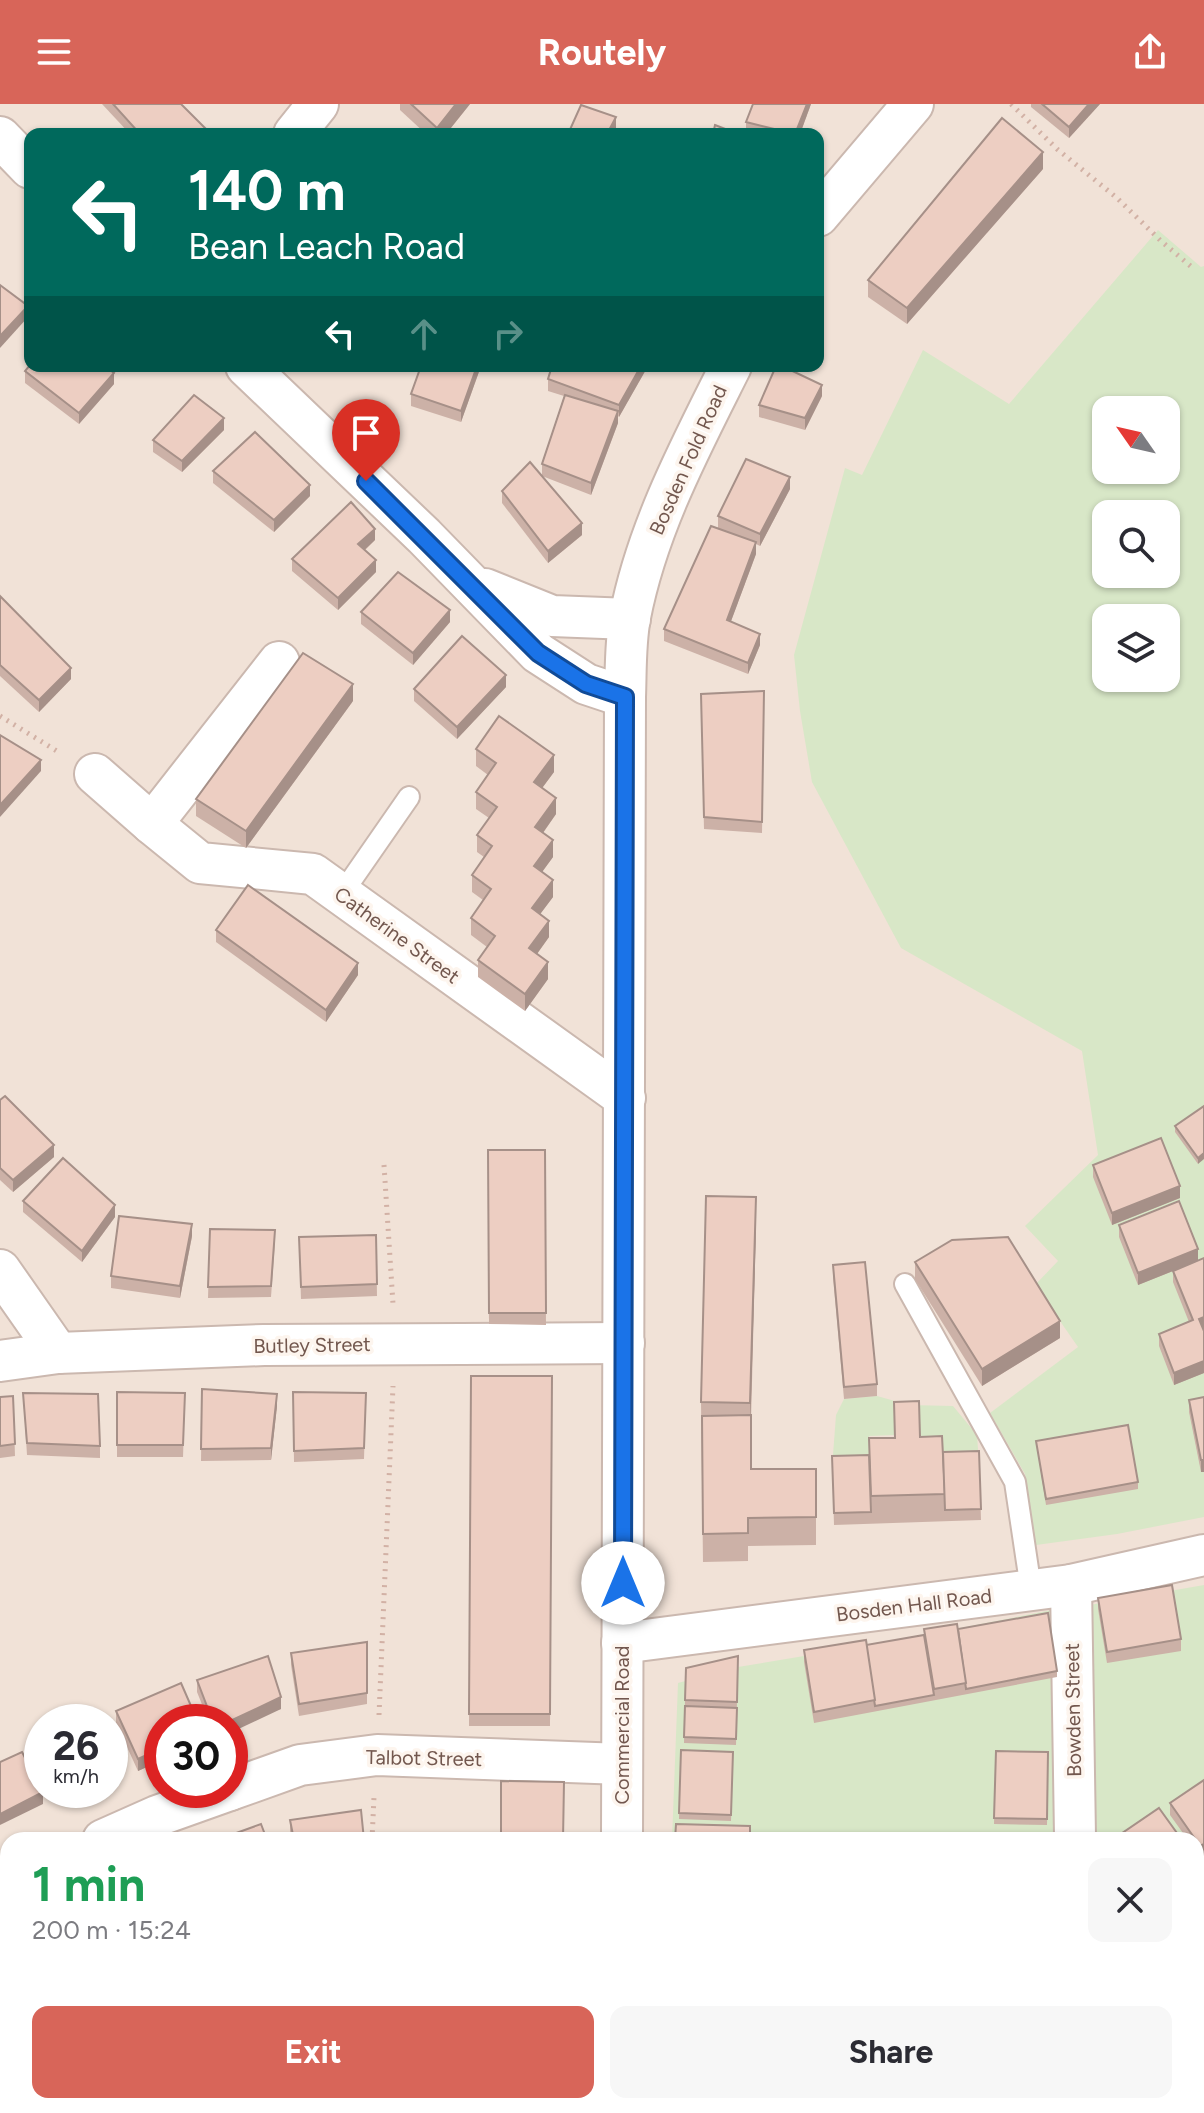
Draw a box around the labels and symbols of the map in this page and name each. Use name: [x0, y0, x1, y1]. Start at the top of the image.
street label: Bosden Fold Road: [644, 381, 732, 539]
north arrow: [1092, 396, 1180, 484]
pin: [332, 399, 400, 481]
street label: Catherine Street: [330, 882, 464, 988]
street label: Butley Street: [253, 1332, 371, 1358]
position arrow: [581, 1541, 665, 1625]
street label: Bosden Hall Road: [835, 1584, 993, 1626]
street label: Bowden Street: [1060, 1643, 1086, 1777]
street label: Commercial Road: [610, 1646, 634, 1804]
speed limit sign: 30: [144, 1704, 248, 1808]
street label: Talbot Street: [366, 1745, 482, 1771]

